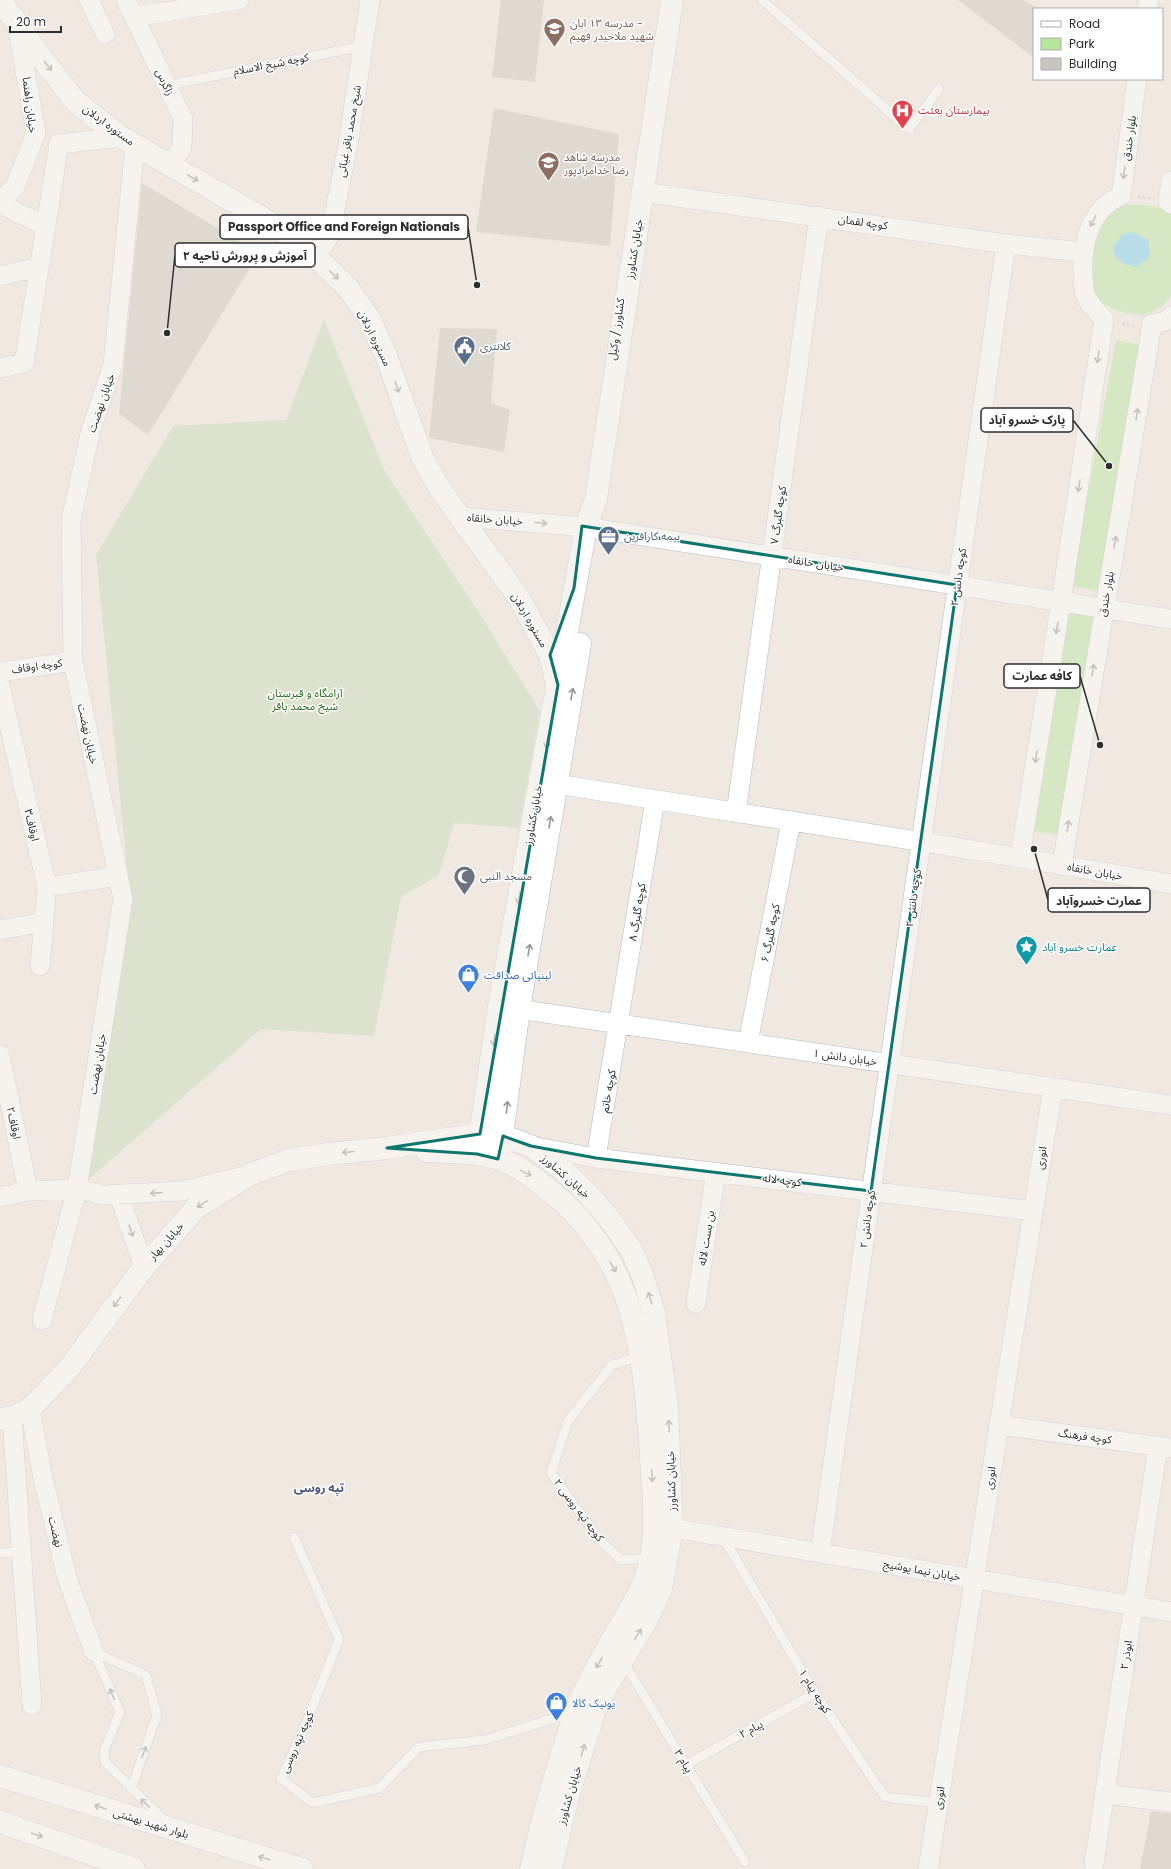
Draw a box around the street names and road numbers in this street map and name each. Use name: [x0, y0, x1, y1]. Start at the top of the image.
street label: کوچه شیخ الاسلام: [232, 49, 311, 79]
street label: زاگرس: [152, 66, 178, 98]
street label: خیابان راهنما: [19, 76, 41, 134]
street label: شیخ محمد باقر غیاثی: [333, 83, 365, 178]
street label: مستوره اردلان: [80, 101, 139, 150]
street label: بلوار خندق: [1118, 114, 1140, 162]
street label: کوچه لقمان: [837, 211, 889, 233]
street label: خیابان کشاورز: [621, 217, 647, 281]
street label: کشاورز / وکیل: [604, 296, 628, 361]
street label: مستوره اردلان: [354, 307, 396, 369]
street label: خیابان نهضت: [83, 371, 119, 435]
street label: کوچه گلبرگ ۷: [766, 484, 790, 545]
street label: خیابان خانقاه: [466, 509, 524, 529]
street label: کوچه دانش ۲: [946, 546, 970, 607]
street label: خیابان خانقاه: [787, 551, 845, 575]
street label: بلوار خندق: [1094, 570, 1118, 618]
street label: مستوره اردلان: [508, 590, 552, 651]
street label: کوچه اوقاف: [11, 654, 64, 678]
street label: خیابان نهضت: [74, 702, 102, 766]
street label: خیابان کشاورز: [520, 783, 546, 847]
street label: اوقاف۳: [21, 807, 43, 843]
street label: خیابان خانقاه: [1066, 858, 1125, 884]
street label: کوچه دانش ۲: [901, 867, 925, 928]
street label: کوچه گلبرگ ۸: [624, 881, 650, 942]
street label: کوچه گلبرگ ۶: [757, 902, 784, 963]
street label: خیابان نهضت: [84, 1032, 110, 1096]
street label: خیابان دانش ۱: [812, 1045, 879, 1069]
street label: کوچه خاتم: [596, 1068, 621, 1114]
street label: اوقاف۲: [3, 1105, 25, 1141]
street label: انوری: [1031, 1145, 1051, 1171]
street label: خیابان کشاورز: [537, 1149, 594, 1202]
street label: کوچه لاله: [762, 1170, 803, 1190]
street label: کوچه دانش ۲: [855, 1188, 879, 1249]
street label: بن بست لاله: [694, 1209, 718, 1267]
street label: خیابان بهار: [144, 1218, 188, 1264]
street label: کوچه فرهنگ: [1057, 1424, 1113, 1448]
street label: خیابان کشاورز: [662, 1450, 680, 1513]
street label: انوری: [980, 1465, 1000, 1491]
street label: کوچه تپه روسی ۲: [550, 1475, 608, 1545]
street label: نهضت: [45, 1515, 67, 1549]
street label: خیابان نیما یوشیج: [882, 1555, 962, 1585]
street label: ابوذر ۲: [1116, 1639, 1136, 1671]
street label: کوچه پیام ۱: [795, 1666, 835, 1717]
street label: کوچه تپه روسی: [276, 1708, 318, 1775]
street label: پیام ۲: [736, 1716, 766, 1742]
street label: پیام ۳: [671, 1746, 697, 1776]
street label: خیابان کشاورز: [553, 1763, 585, 1827]
street label: انوری: [929, 1785, 949, 1811]
street label: بلوار شهید بهشتی: [111, 1804, 191, 1842]

